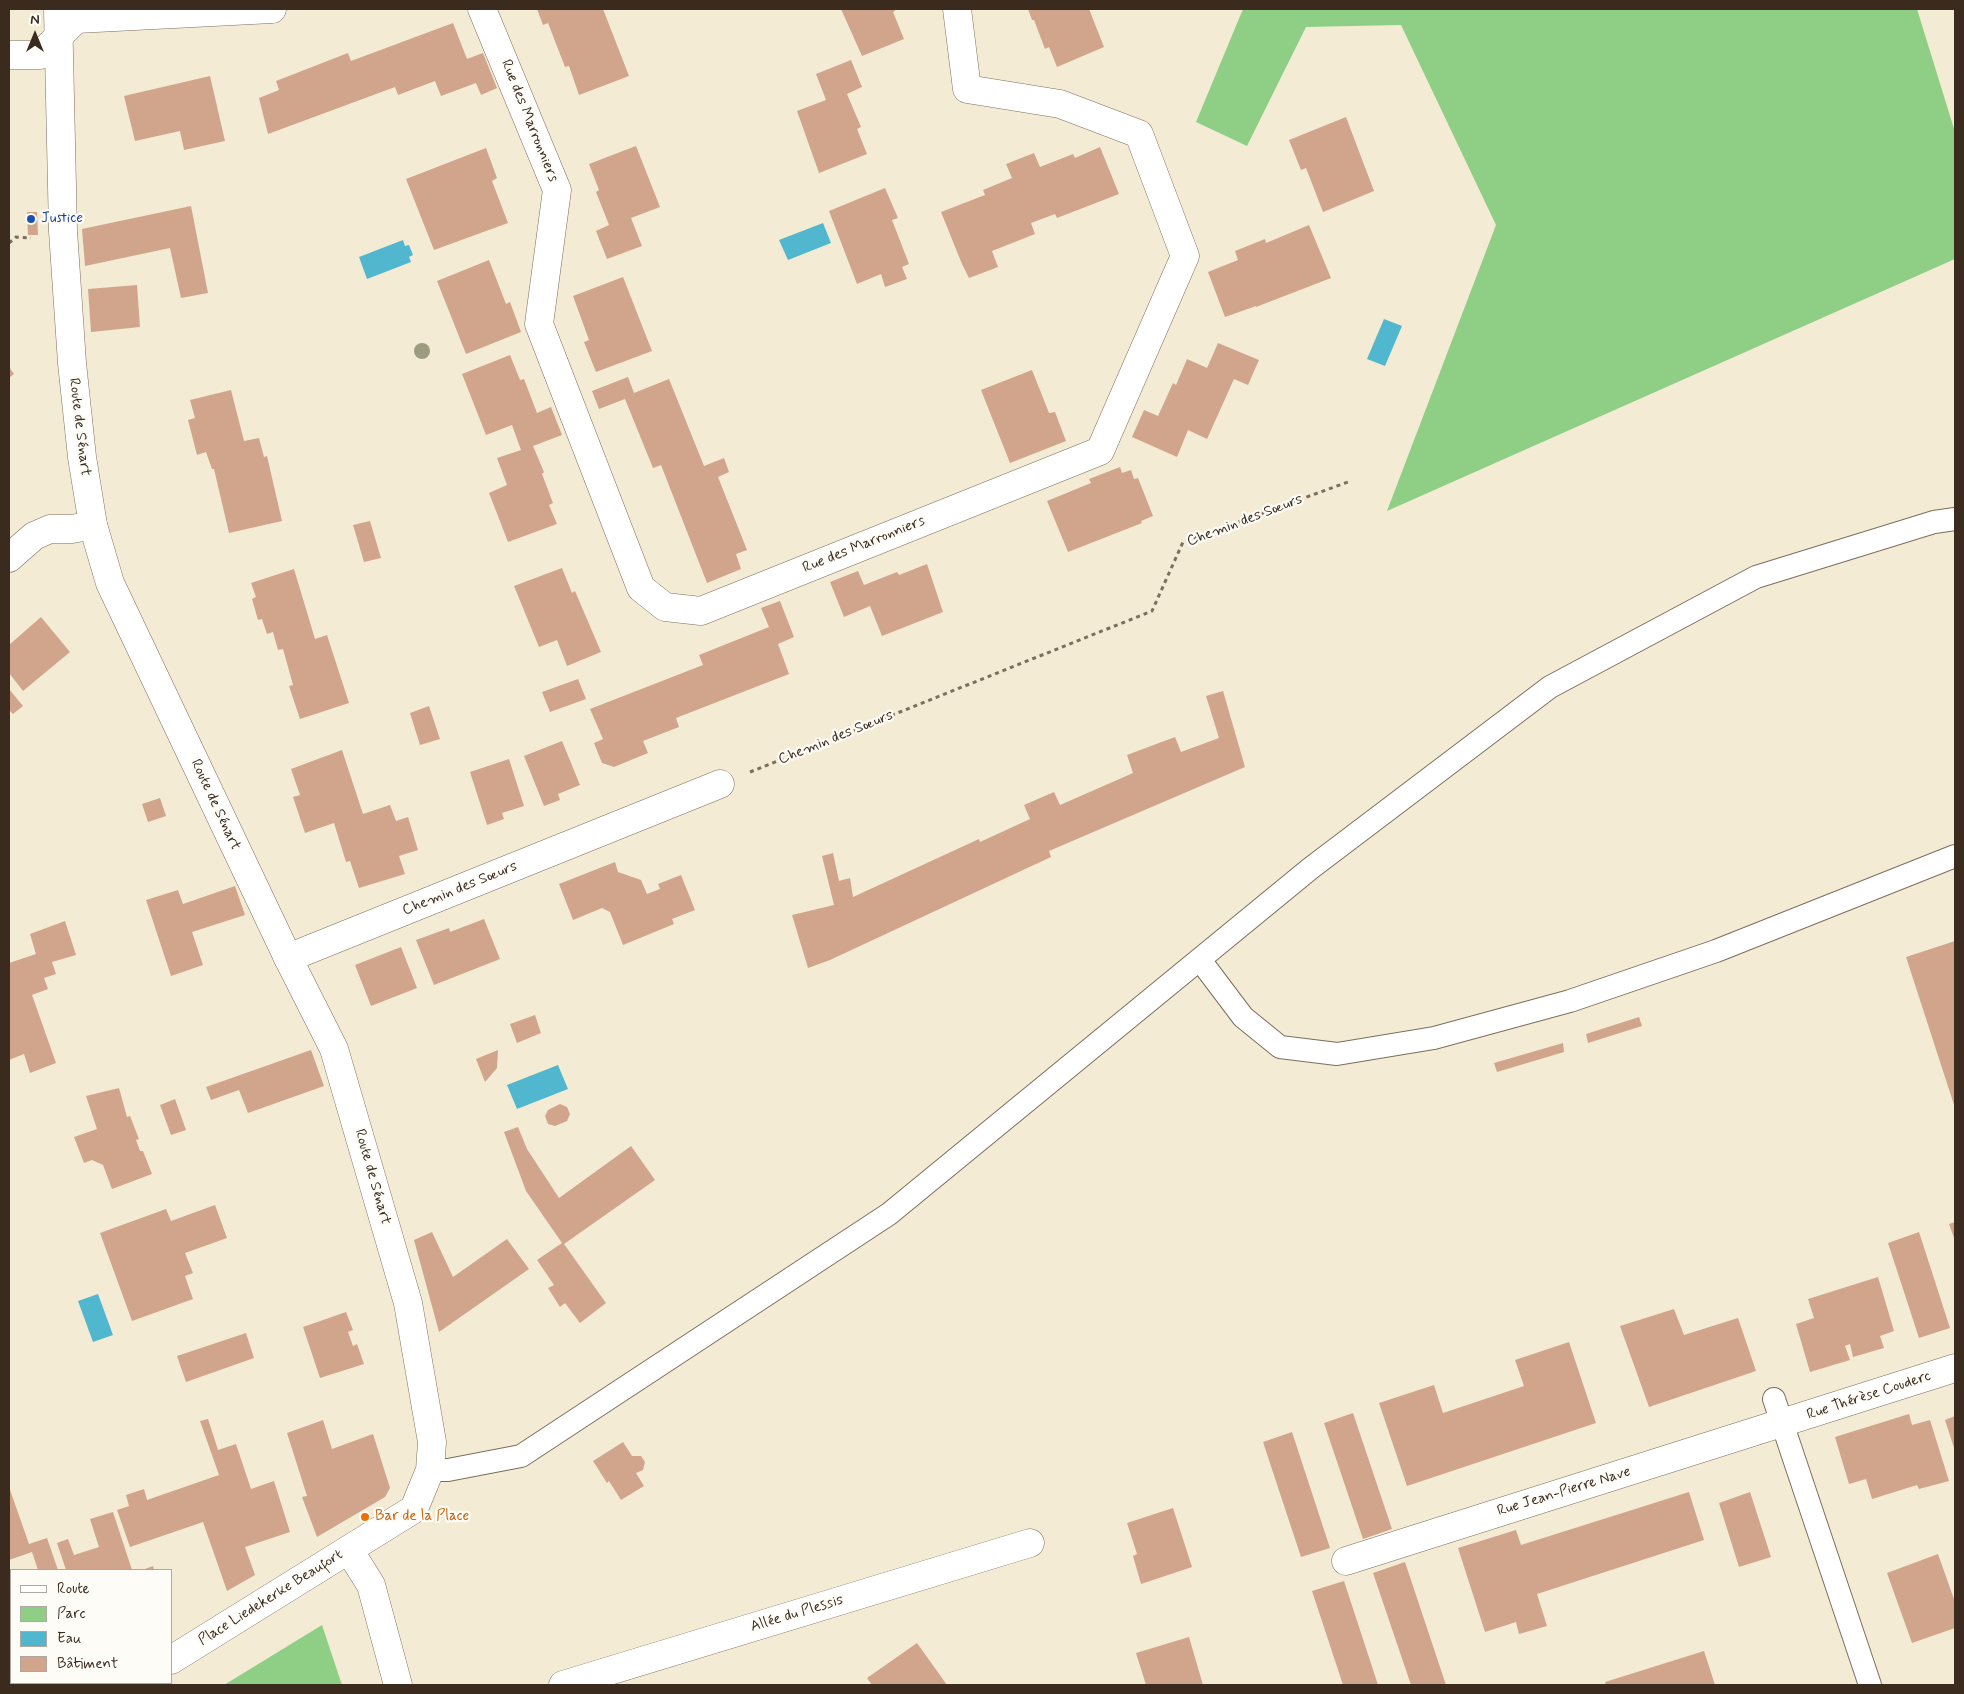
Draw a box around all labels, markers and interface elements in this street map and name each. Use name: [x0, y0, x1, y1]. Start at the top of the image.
north arrow: [10, 10, 60, 60]
text: N: [30, 11, 40, 29]
street label: Rue des Marronniers: [496, 57, 562, 185]
place label: Justice: [41, 210, 83, 228]
marker: Justice: [25, 213, 37, 225]
street label: Route de Sénart: [64, 377, 94, 477]
street label: Chemin des Sœurs: [1185, 491, 1305, 551]
street label: Rue des Marronniers: [800, 512, 928, 578]
street label: Chemin des Sœurs: [776, 707, 896, 769]
street label: Route de Sénart: [186, 757, 244, 853]
street label: Chemin des Sœurs: [400, 858, 520, 920]
street label: Route de Sénart: [350, 1127, 394, 1227]
street label: Rue Thérèse Couderc: [1805, 1367, 1933, 1425]
street label: Rue Jean-Pierre Nave: [1495, 1463, 1633, 1521]
place label: Bar de la Place: [375, 1508, 469, 1526]
marker: Bar de la Place: [359, 1511, 371, 1523]
street label: Place Liedekerke Beaufort: [195, 1546, 347, 1650]
legend: [10, 1569, 172, 1684]
text: Route: [57, 1579, 90, 1599]
street label: Allée du Plessis: [748, 1591, 846, 1637]
text: Parc: [57, 1604, 85, 1624]
text: Eau: [57, 1629, 81, 1649]
text: Bâtiment: [57, 1654, 118, 1674]

